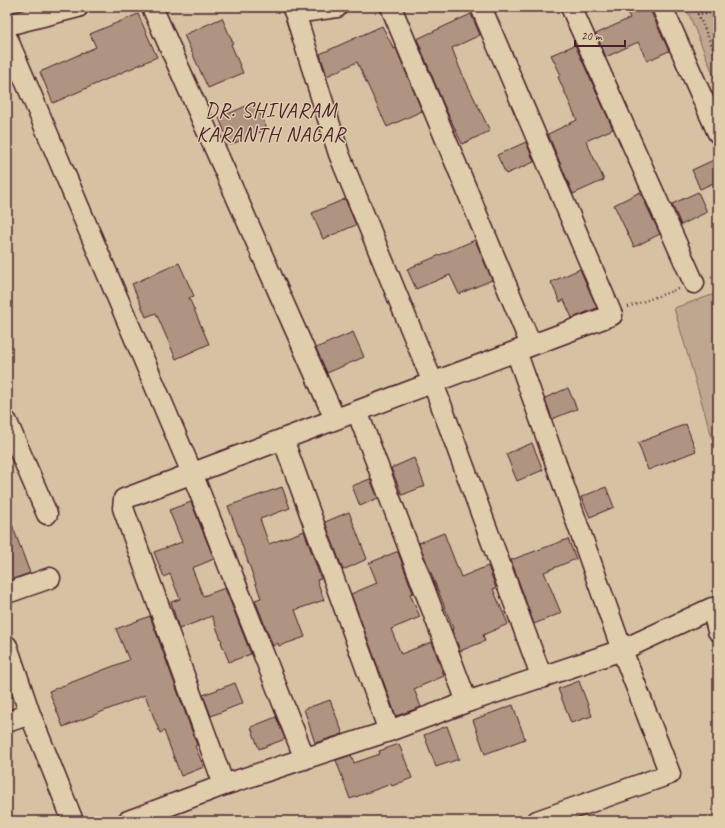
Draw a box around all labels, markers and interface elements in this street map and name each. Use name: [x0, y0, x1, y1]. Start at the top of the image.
scale bar: [575, 22, 625, 48]
text: 20 m: [581, 28, 603, 44]
district label: DR. SHIVARAM KARANTH NAGAR: [196, 97, 347, 147]

